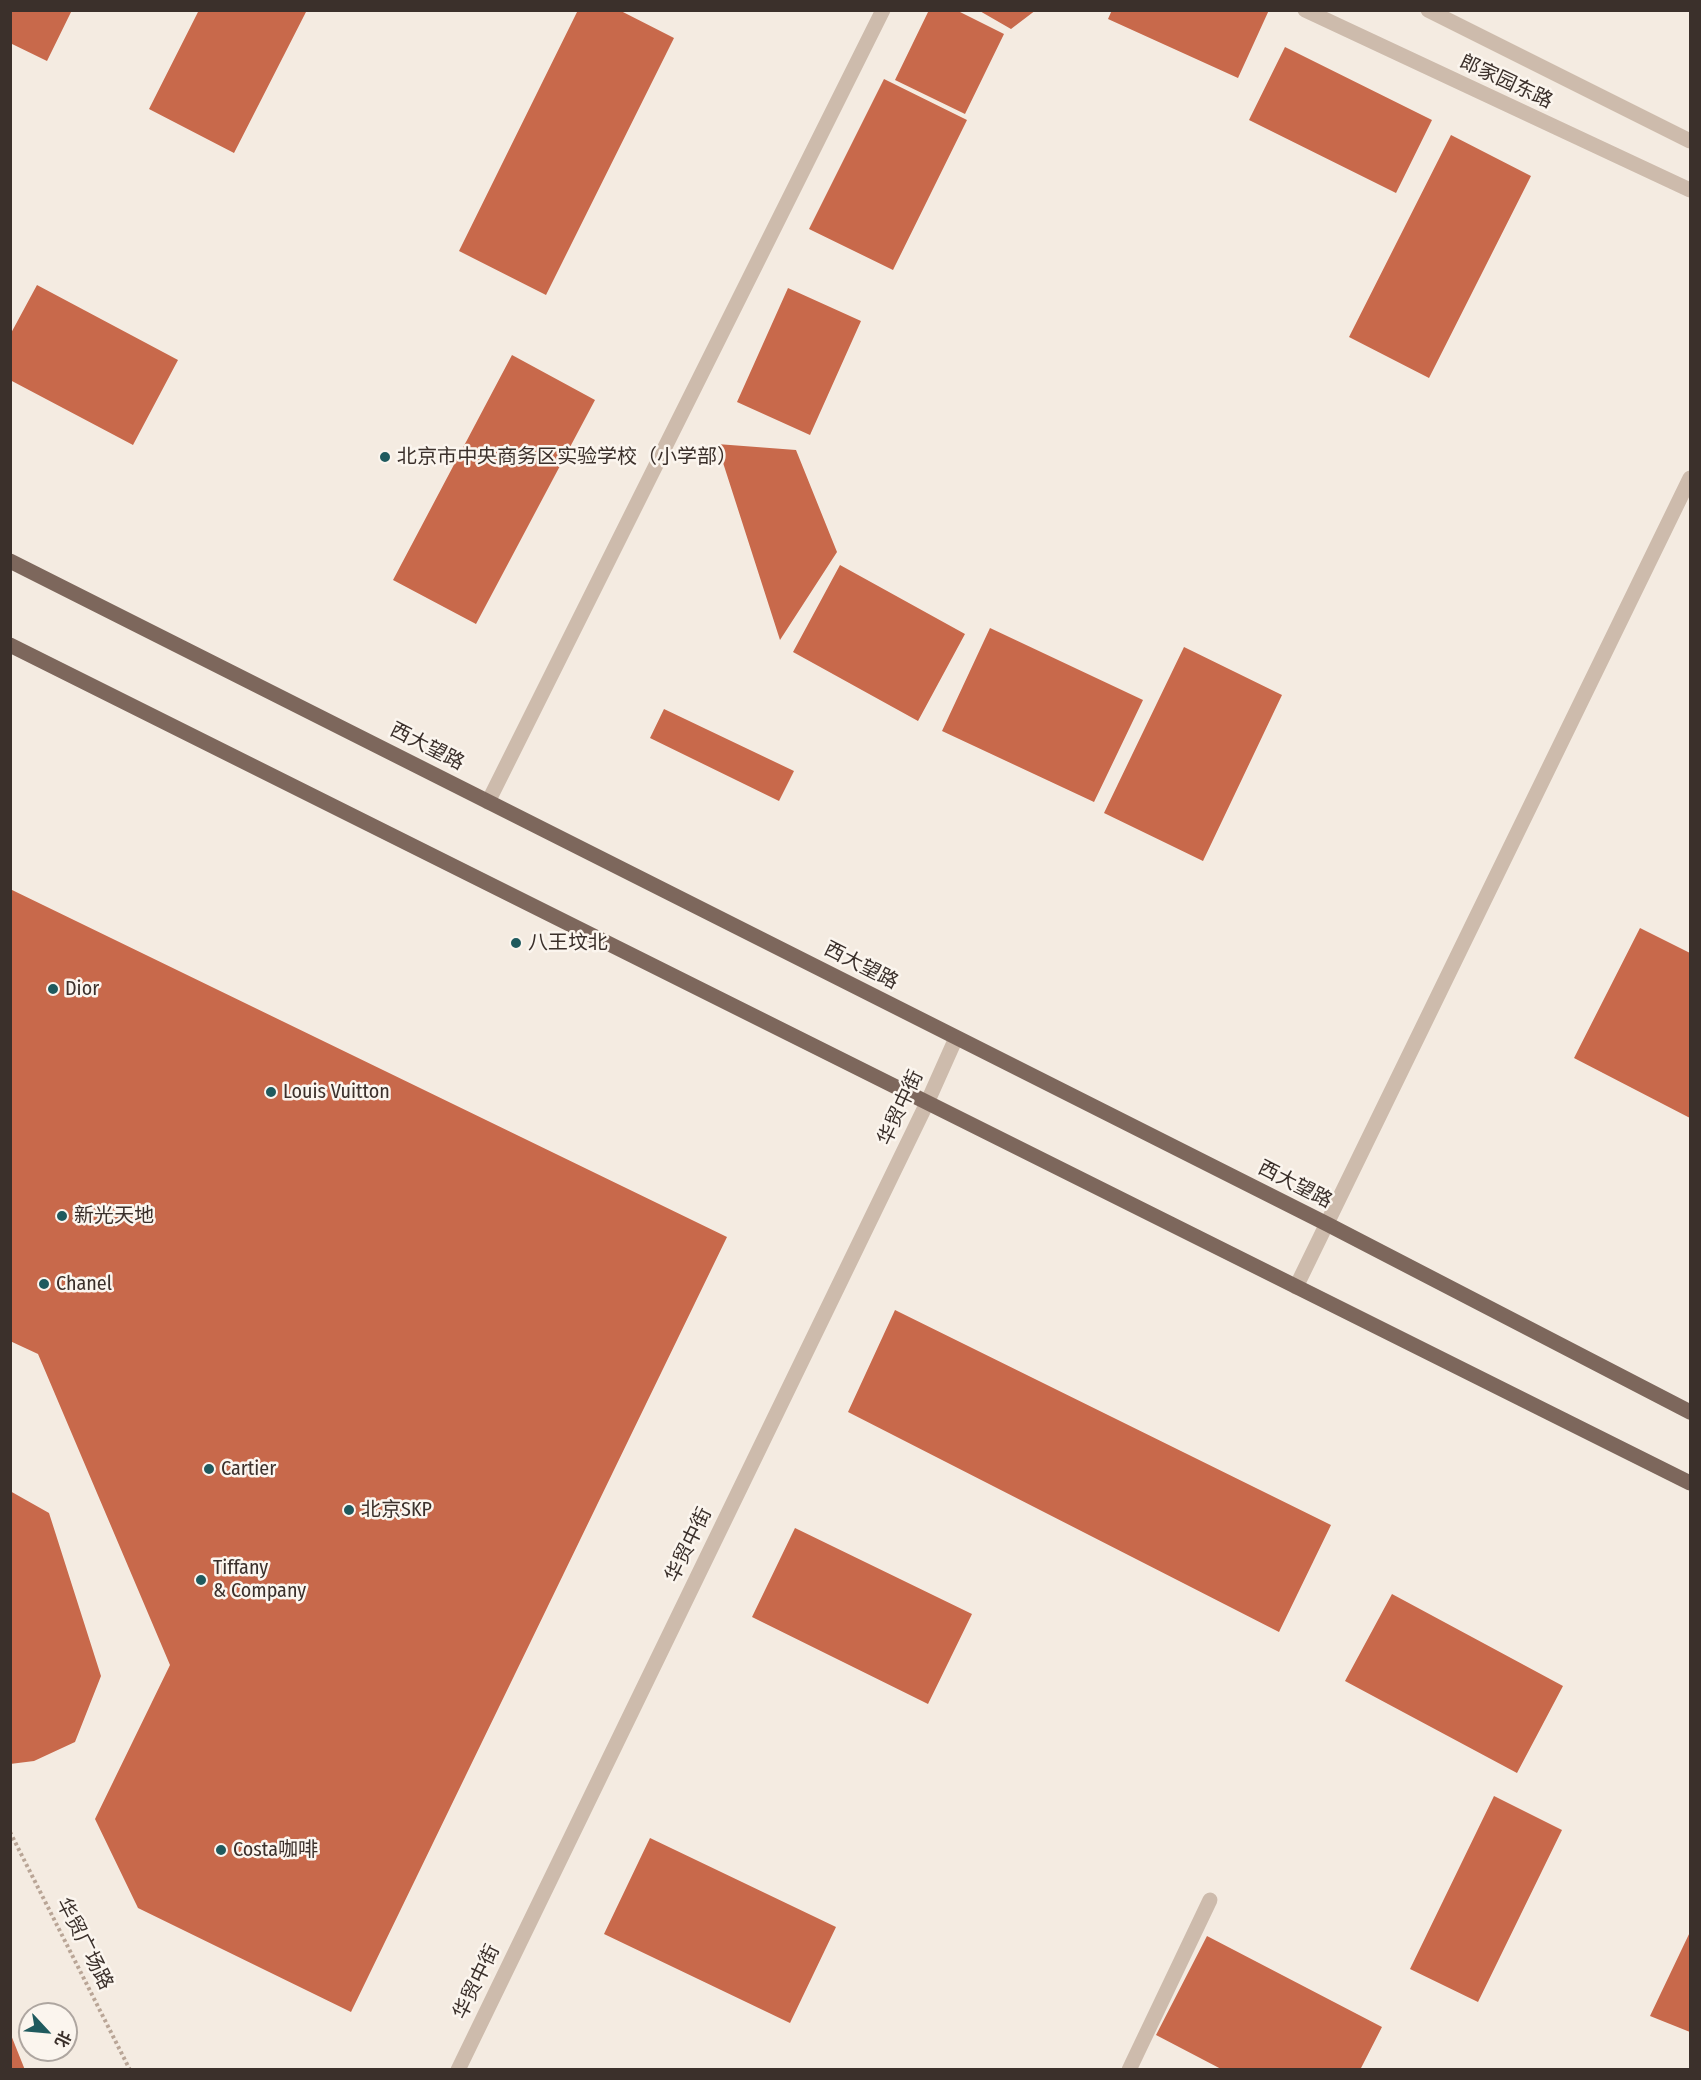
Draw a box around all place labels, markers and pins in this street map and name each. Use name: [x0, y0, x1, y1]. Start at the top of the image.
place label: 北京市中央商务区实验学校（小学部）: [397, 445, 737, 469]
marker: 北京市中央商务区实验学校（小学部）: [378, 450, 392, 464]
place label: 八王坟北: [528, 931, 608, 955]
marker: 八王坟北: [509, 936, 523, 950]
place label: Dior: [65, 977, 99, 1001]
marker: Dior: [46, 982, 60, 996]
place label: Louis Vuitton: [283, 1080, 390, 1104]
marker: Louis Vuitton: [264, 1085, 278, 1099]
place label: 新光天地: [74, 1204, 154, 1228]
marker: 新光天地: [55, 1209, 69, 1223]
place label: Chanel: [56, 1272, 112, 1296]
marker: Chanel: [37, 1277, 51, 1291]
place label: Cartier: [221, 1457, 276, 1481]
marker: Cartier: [202, 1462, 216, 1476]
place label: 北京SKP: [361, 1498, 432, 1522]
marker: 北京SKP: [342, 1503, 356, 1517]
place label: Tiffany & Company: [213, 1556, 306, 1603]
marker: Tiffany & Company: [194, 1573, 208, 1587]
place label: Costa咖啡: [233, 1838, 318, 1862]
marker: Costa咖啡: [214, 1843, 228, 1857]

